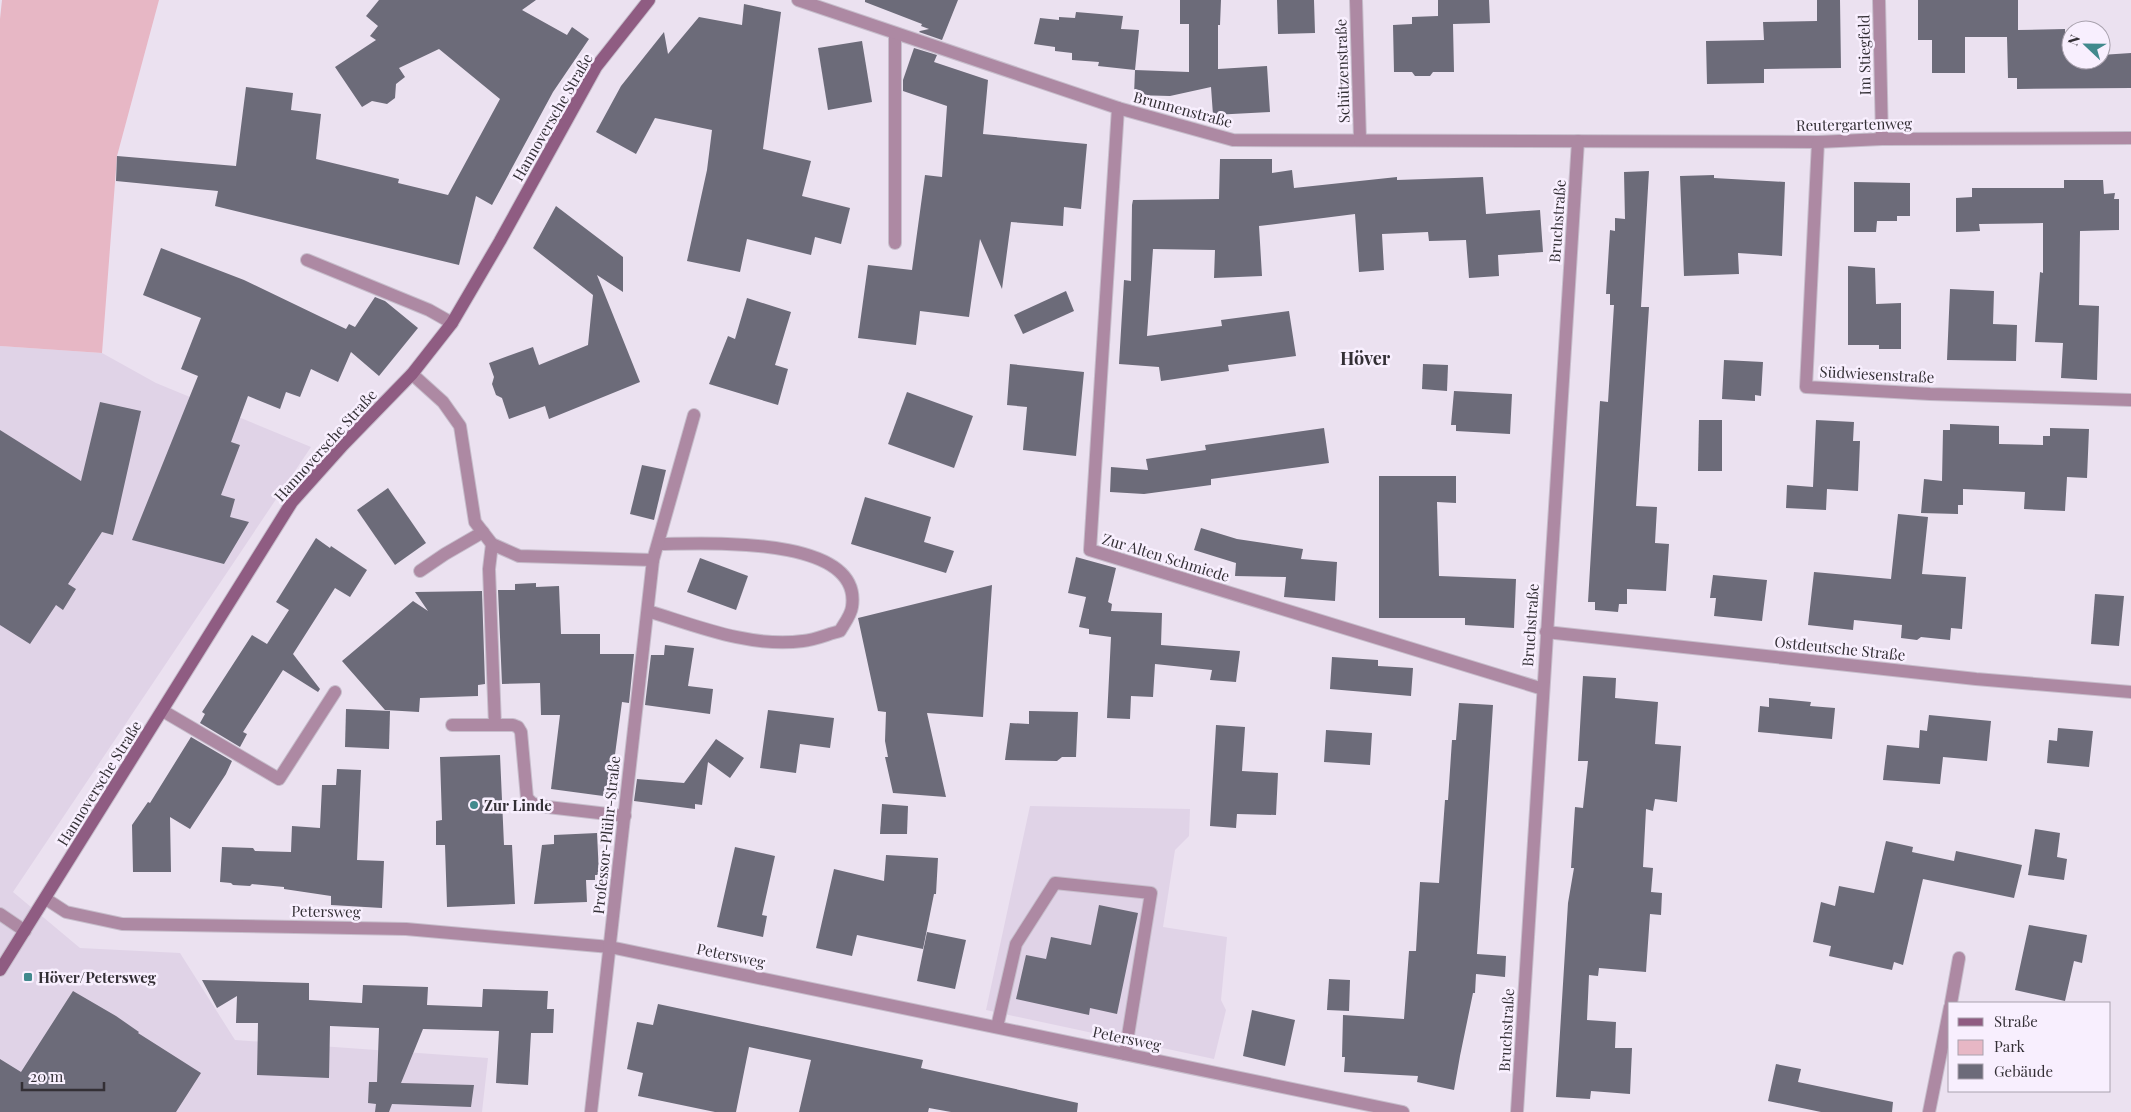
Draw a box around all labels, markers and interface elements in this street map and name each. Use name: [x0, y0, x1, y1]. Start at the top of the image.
street label: Im Stiegfeld: [1853, 14, 1875, 95]
street label: Schützenstraße: [1330, 18, 1354, 124]
north arrow: [2061, 20, 2111, 70]
text: N: [2063, 32, 2084, 48]
street label: Hannoversche Straße: [507, 50, 597, 184]
street label: Brunnenstraße: [1131, 86, 1235, 132]
street label: Reutergartenweg: [1796, 113, 1912, 135]
street label: Bruchstraße: [1544, 179, 1570, 263]
district label: Höver: [1340, 346, 1391, 370]
street label: Südwiesenstraße: [1819, 361, 1935, 387]
street label: Hannoversche Straße: [269, 385, 381, 505]
street label: Zur Alten Schmiede: [1100, 528, 1232, 586]
street label: Bruchstraße: [1517, 583, 1543, 667]
street label: Ostdeutsche Straße: [1774, 631, 1906, 665]
street label: Hannoversche Straße: [52, 717, 146, 849]
street label: Professor-Plühr-Straße: [588, 755, 624, 915]
place label: Zur Linde: [484, 795, 552, 815]
marker: Zur Linde: [468, 799, 480, 811]
street label: Petersweg: [291, 900, 361, 922]
street label: Petersweg: [695, 938, 767, 972]
place label: Höver/Petersweg: [38, 967, 157, 987]
marker: Höver/Petersweg: [22, 971, 34, 983]
street label: Bruchstraße: [1494, 988, 1518, 1072]
legend: [1948, 1002, 2111, 1092]
text: Straße: [1994, 1011, 2038, 1031]
street label: Petersweg: [1091, 1021, 1163, 1055]
text: Park: [1994, 1036, 2026, 1056]
scale bar: [22, 1060, 105, 1092]
text: Gebäude: [1994, 1061, 2053, 1081]
text: 20 m: [30, 1066, 64, 1086]

